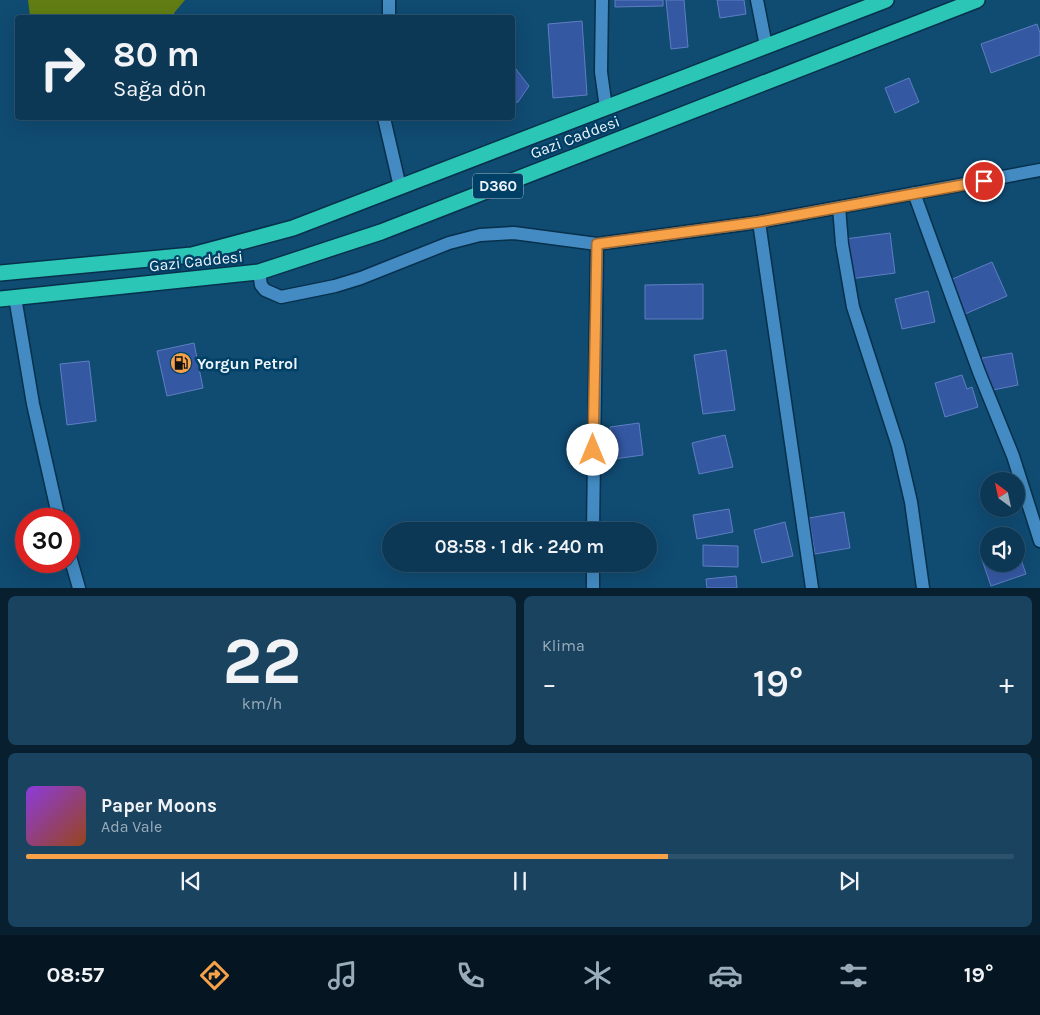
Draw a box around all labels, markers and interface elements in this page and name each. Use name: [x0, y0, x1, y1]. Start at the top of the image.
text: 80 m: [113, 34, 200, 75]
icon: right: [30, 35, 95, 100]
text: Sağa dön: [113, 76, 207, 102]
street label: Gazi Caddesi: [528, 111, 622, 163]
pin: [963, 160, 1005, 202]
icon: arrive: [970, 167, 998, 195]
road number: D360: [473, 174, 523, 198]
street label: Gazi Caddesi: [148, 247, 244, 275]
fuel station icon: Yorgun Petrol: [169, 351, 193, 375]
place label: Yorgun Petrol: [197, 354, 298, 373]
position arrow: [566, 423, 618, 475]
north arrow: [980, 472, 1025, 518]
map controls: [980, 472, 1025, 572]
speed limit sign: 30: [15, 508, 80, 573]
button: sound: [980, 527, 1025, 572]
text: 08:58 · 1 dk · 240 m: [435, 536, 604, 558]
text: 22: [223, 623, 301, 699]
text: Klima: [542, 636, 585, 655]
text: 19°: [753, 661, 803, 706]
text: −: [542, 667, 557, 700]
text: +: [999, 667, 1014, 700]
text: km/h: [242, 694, 282, 713]
text: Paper Moons: [101, 795, 217, 817]
text: Ada Vale: [101, 817, 162, 836]
icon: previous: [177, 867, 205, 895]
icon: pause: [506, 867, 534, 895]
icon: next: [835, 867, 863, 895]
icon: directions: [197, 958, 232, 993]
icon: music: [325, 958, 360, 993]
icon: phone: [453, 958, 488, 993]
icon: climate: [580, 958, 615, 993]
icon: car: [708, 958, 743, 993]
icon: filters: [836, 958, 871, 993]
text: 08:57: [46, 962, 104, 988]
text: 19°: [964, 962, 994, 988]

